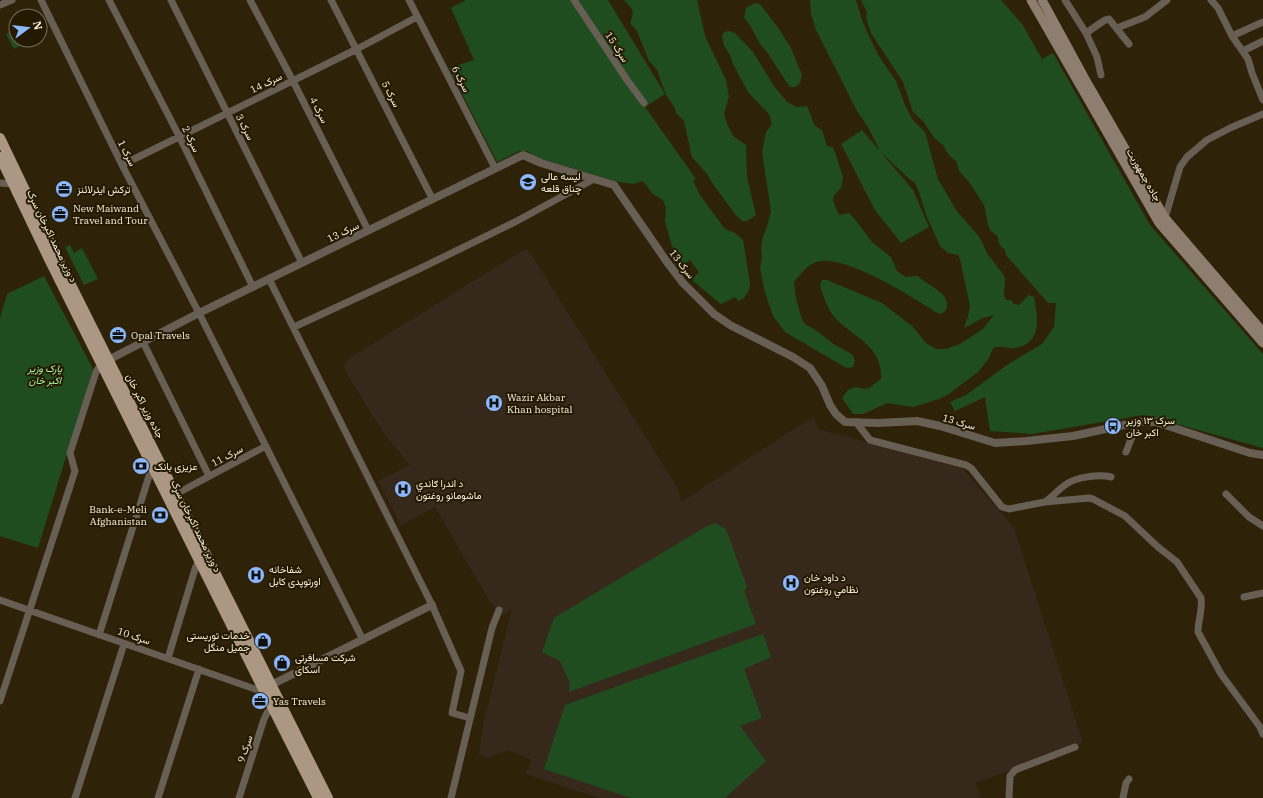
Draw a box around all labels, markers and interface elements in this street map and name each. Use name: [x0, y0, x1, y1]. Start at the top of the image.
north arrow: [8, 8, 48, 48]
text: N: [30, 19, 46, 32]
street label: سرک 15: [602, 29, 632, 65]
street label: سرک 6: [449, 64, 473, 94]
street label: سرک 14: [248, 70, 284, 96]
street label: سرک 5: [379, 79, 403, 109]
street label: سرک 4: [307, 95, 331, 125]
street label: سرک 3: [233, 112, 257, 142]
street label: سرک 2: [179, 124, 203, 154]
street label: سرک 1: [115, 138, 139, 168]
street label: جاده جمهوریت: [1124, 146, 1164, 204]
place label: لیسه عالی چناق قلعه: [541, 170, 582, 196]
school or university icon: لیسه عالی چناق قلعه: [518, 172, 538, 192]
office icon: ترکش ایئرلائنز: [54, 179, 74, 199]
place label: ترکش ایئرلائنز: [76, 183, 130, 196]
street label: د وزیر محمد اکبرخان سړک: [23, 188, 80, 285]
place label: New Maiwand Travel and Tour: [73, 202, 148, 227]
office icon: New Maiwand Travel and Tour: [50, 204, 70, 224]
street label: سرک 13: [325, 219, 361, 245]
street label: سرک 13: [666, 247, 698, 281]
office icon: Opal Travels: [108, 325, 128, 345]
place label: Opal Travels: [131, 329, 190, 342]
park label: پارک وزیر اکبر خان: [27, 362, 63, 387]
street label: جاده وزیر اکبر خان: [123, 371, 167, 441]
place label: Wazir Akbar Khan hospital: [507, 391, 573, 416]
hospital icon: Wazir Akbar Khan hospital: [484, 393, 504, 413]
street label: سرک 13: [941, 411, 977, 433]
place label: سرک ۱۳ وزیر اکبر خان: [1125, 414, 1175, 439]
bus stop icon: سرک ۱۳ وزیر اکبر خان: [1103, 416, 1123, 436]
street label: سرک 11: [209, 442, 245, 470]
bank icon: عزیزی بانک: [131, 456, 151, 476]
place label: عزیزی بانک: [154, 460, 198, 473]
place label: د اندرا ګاندي ماشومانو روغتون: [416, 477, 482, 502]
street label: د وزیر محمد اکبرخان سړک: [167, 478, 224, 575]
hospital icon: د اندرا ګاندي ماشومانو روغتون: [393, 479, 413, 499]
place label: Bank-e-Meli Afghanistan: [89, 503, 148, 528]
bank icon: Bank-e-Meli Afghanistan: [150, 505, 170, 525]
place label: شفاخانه اورتوپدی کابل: [269, 563, 321, 589]
hospital icon: شفاخانه اورتوپدی کابل: [246, 565, 266, 585]
place label: د داود خان نظامي روغتون: [804, 571, 858, 598]
hospital icon: د داود خان نظامي روغتون: [781, 573, 801, 593]
street label: سرک 10: [116, 625, 152, 647]
place label: خدمات توریستی جمیل منگل: [186, 629, 250, 654]
shop icon: خدمات توریستی جمیل منگل: [253, 631, 273, 651]
place label: شرکت مسافرتی اسکای: [295, 651, 356, 676]
shop icon: شرکت مسافرتی اسکای: [272, 653, 292, 673]
office icon: Yas Travels: [250, 691, 270, 711]
place label: Yas Travels: [273, 695, 326, 708]
street label: سرک 9: [235, 734, 256, 764]

